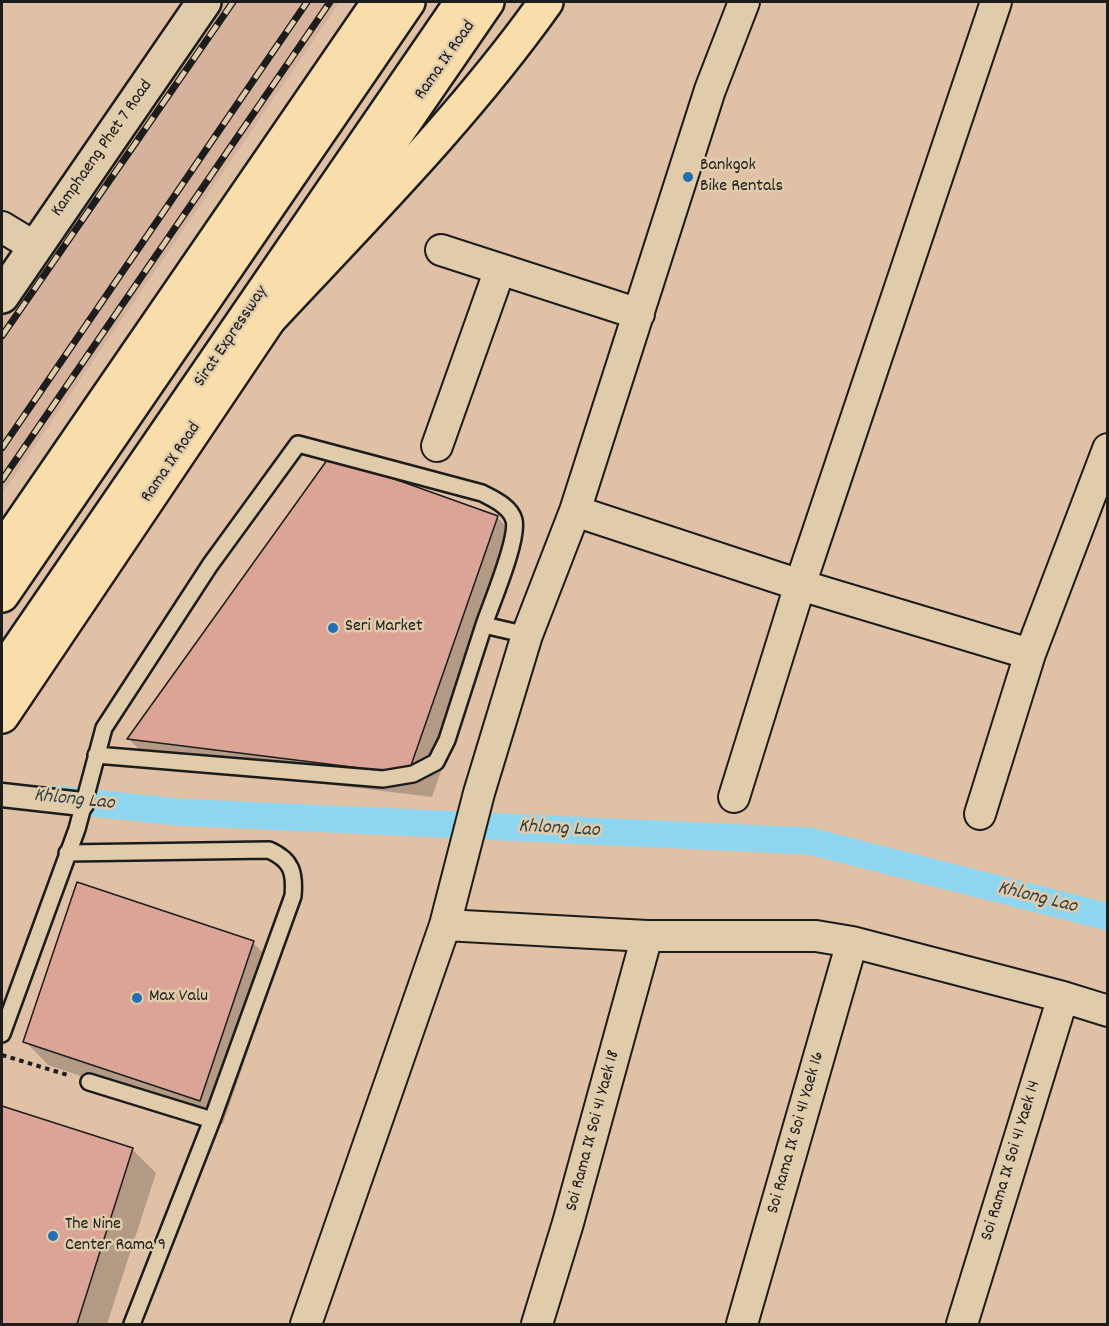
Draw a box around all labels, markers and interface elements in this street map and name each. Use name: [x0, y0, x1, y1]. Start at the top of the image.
street label: Rama IX Road: [411, 17, 481, 105]
street label: Kamphaeng Phet 7 Road: [48, 76, 158, 222]
place label: Bankgok Bike Rentals: [700, 156, 783, 198]
marker: Bankgok Bike Rentals: [681, 170, 695, 184]
street label: Sirat Expressway: [190, 282, 274, 392]
street label: Rama IX Road: [137, 419, 207, 507]
place label: Seri Market: [345, 617, 423, 639]
marker: Seri Market: [326, 621, 340, 635]
water label: Khlong Lao: [32, 785, 116, 817]
water label: Khlong Lao: [518, 816, 600, 844]
water label: Khlong Lao: [995, 878, 1079, 920]
place label: Max Valu: [149, 987, 208, 1009]
marker: Max Valu: [130, 991, 144, 1005]
street label: Soi Rama IX Soi 41 Yaek 18: [562, 1048, 626, 1214]
street label: Soi Rama IX Soi 41 Yaek 16: [764, 1049, 830, 1217]
street label: Soi Rama IX Soi 41 Yaek 14: [977, 1078, 1047, 1244]
place label: The Nine Center Rama 9: [65, 1215, 166, 1258]
marker: The Nine Center Rama 9: [46, 1229, 60, 1243]

